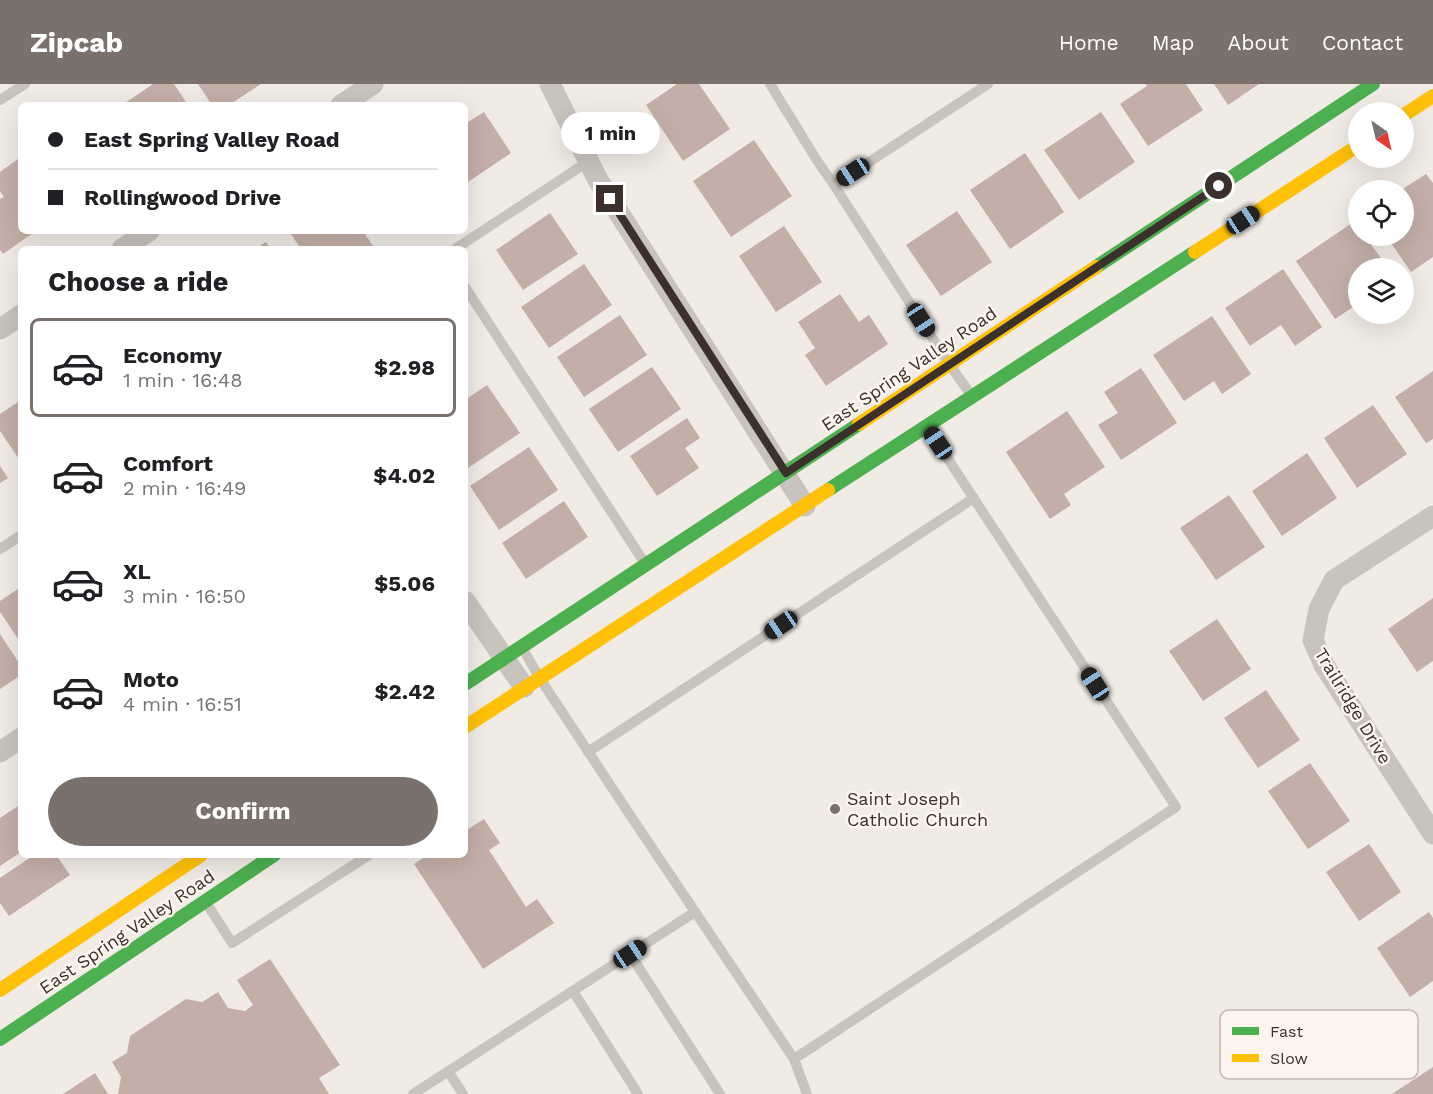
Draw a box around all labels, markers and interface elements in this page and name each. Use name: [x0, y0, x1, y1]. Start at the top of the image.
text: Zipcab: [30, 26, 123, 59]
text: Home: [1059, 30, 1119, 55]
text: Map: [1152, 30, 1195, 55]
text: About: [1228, 30, 1289, 55]
text: Contact: [1322, 30, 1403, 55]
north arrow: [1348, 102, 1414, 168]
map controls: [1348, 102, 1414, 324]
callout: 1 min: [560, 112, 660, 154]
text: 1 min: [585, 121, 636, 145]
text: East Spring Valley Road: [84, 127, 340, 152]
car: [833, 155, 873, 189]
route start: [1205, 172, 1232, 199]
button: locate: [1348, 180, 1414, 246]
text: Rollingwood Drive: [84, 185, 281, 210]
route end: [596, 185, 623, 212]
car: [1223, 203, 1263, 237]
button: layers: [1348, 258, 1414, 324]
text: Choose a ride: [48, 266, 228, 298]
car: [904, 300, 938, 340]
street label: East Spring Valley Road: [817, 302, 1000, 435]
icon: car: [51, 341, 105, 395]
text: Economy: [123, 343, 222, 368]
text: $2.98: [374, 355, 435, 380]
text: 1 min · 16:48: [123, 368, 243, 392]
car: [920, 423, 956, 463]
icon: car: [51, 449, 105, 503]
text: Comfort: [123, 451, 213, 476]
text: $4.02: [373, 463, 435, 488]
text: 2 min · 16:49: [123, 476, 246, 500]
icon: car: [51, 557, 105, 611]
text: XL: [123, 559, 151, 584]
text: $5.06: [374, 571, 435, 596]
text: 3 min · 16:50: [123, 584, 246, 608]
car: [761, 607, 801, 643]
street label: Trailridge Drive: [1311, 644, 1396, 768]
car: [1078, 664, 1112, 704]
icon: car: [51, 665, 105, 719]
text: Moto: [123, 667, 179, 692]
text: $2.42: [374, 679, 435, 704]
text: 4 min · 16:51: [123, 692, 242, 716]
button: Confirm: [48, 777, 438, 846]
place label: Saint Joseph Catholic Church: [847, 788, 988, 830]
marker: Saint Joseph Catholic Church: [828, 802, 842, 816]
street label: East Spring Valley Road: [35, 865, 218, 998]
car: [610, 937, 650, 971]
legend: [1220, 1010, 1418, 1079]
text: Fast: [1270, 1022, 1303, 1041]
text: Slow: [1270, 1049, 1308, 1068]

